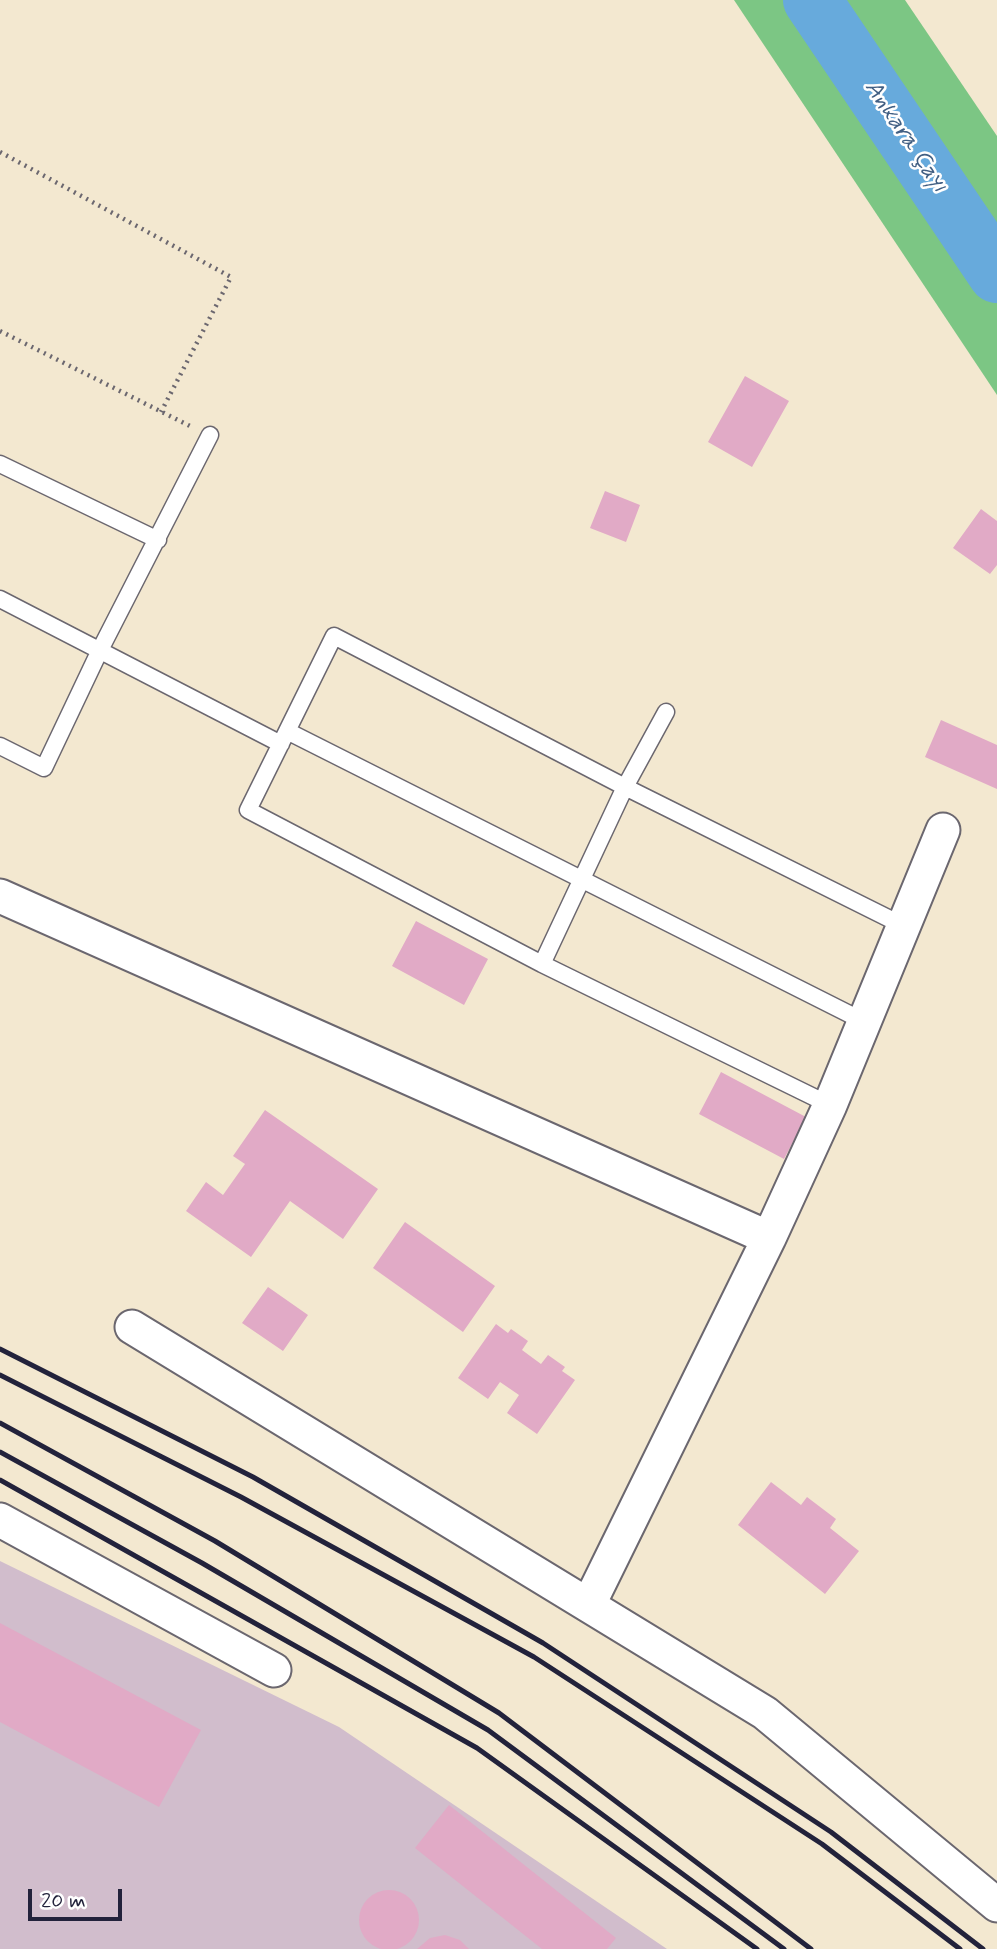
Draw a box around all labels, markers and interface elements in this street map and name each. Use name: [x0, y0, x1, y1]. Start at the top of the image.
water label: Ankara Çayı: [857, 75, 953, 199]
scale bar: [32, 1876, 126, 1920]
text: 20 m: [41, 1887, 86, 1915]

